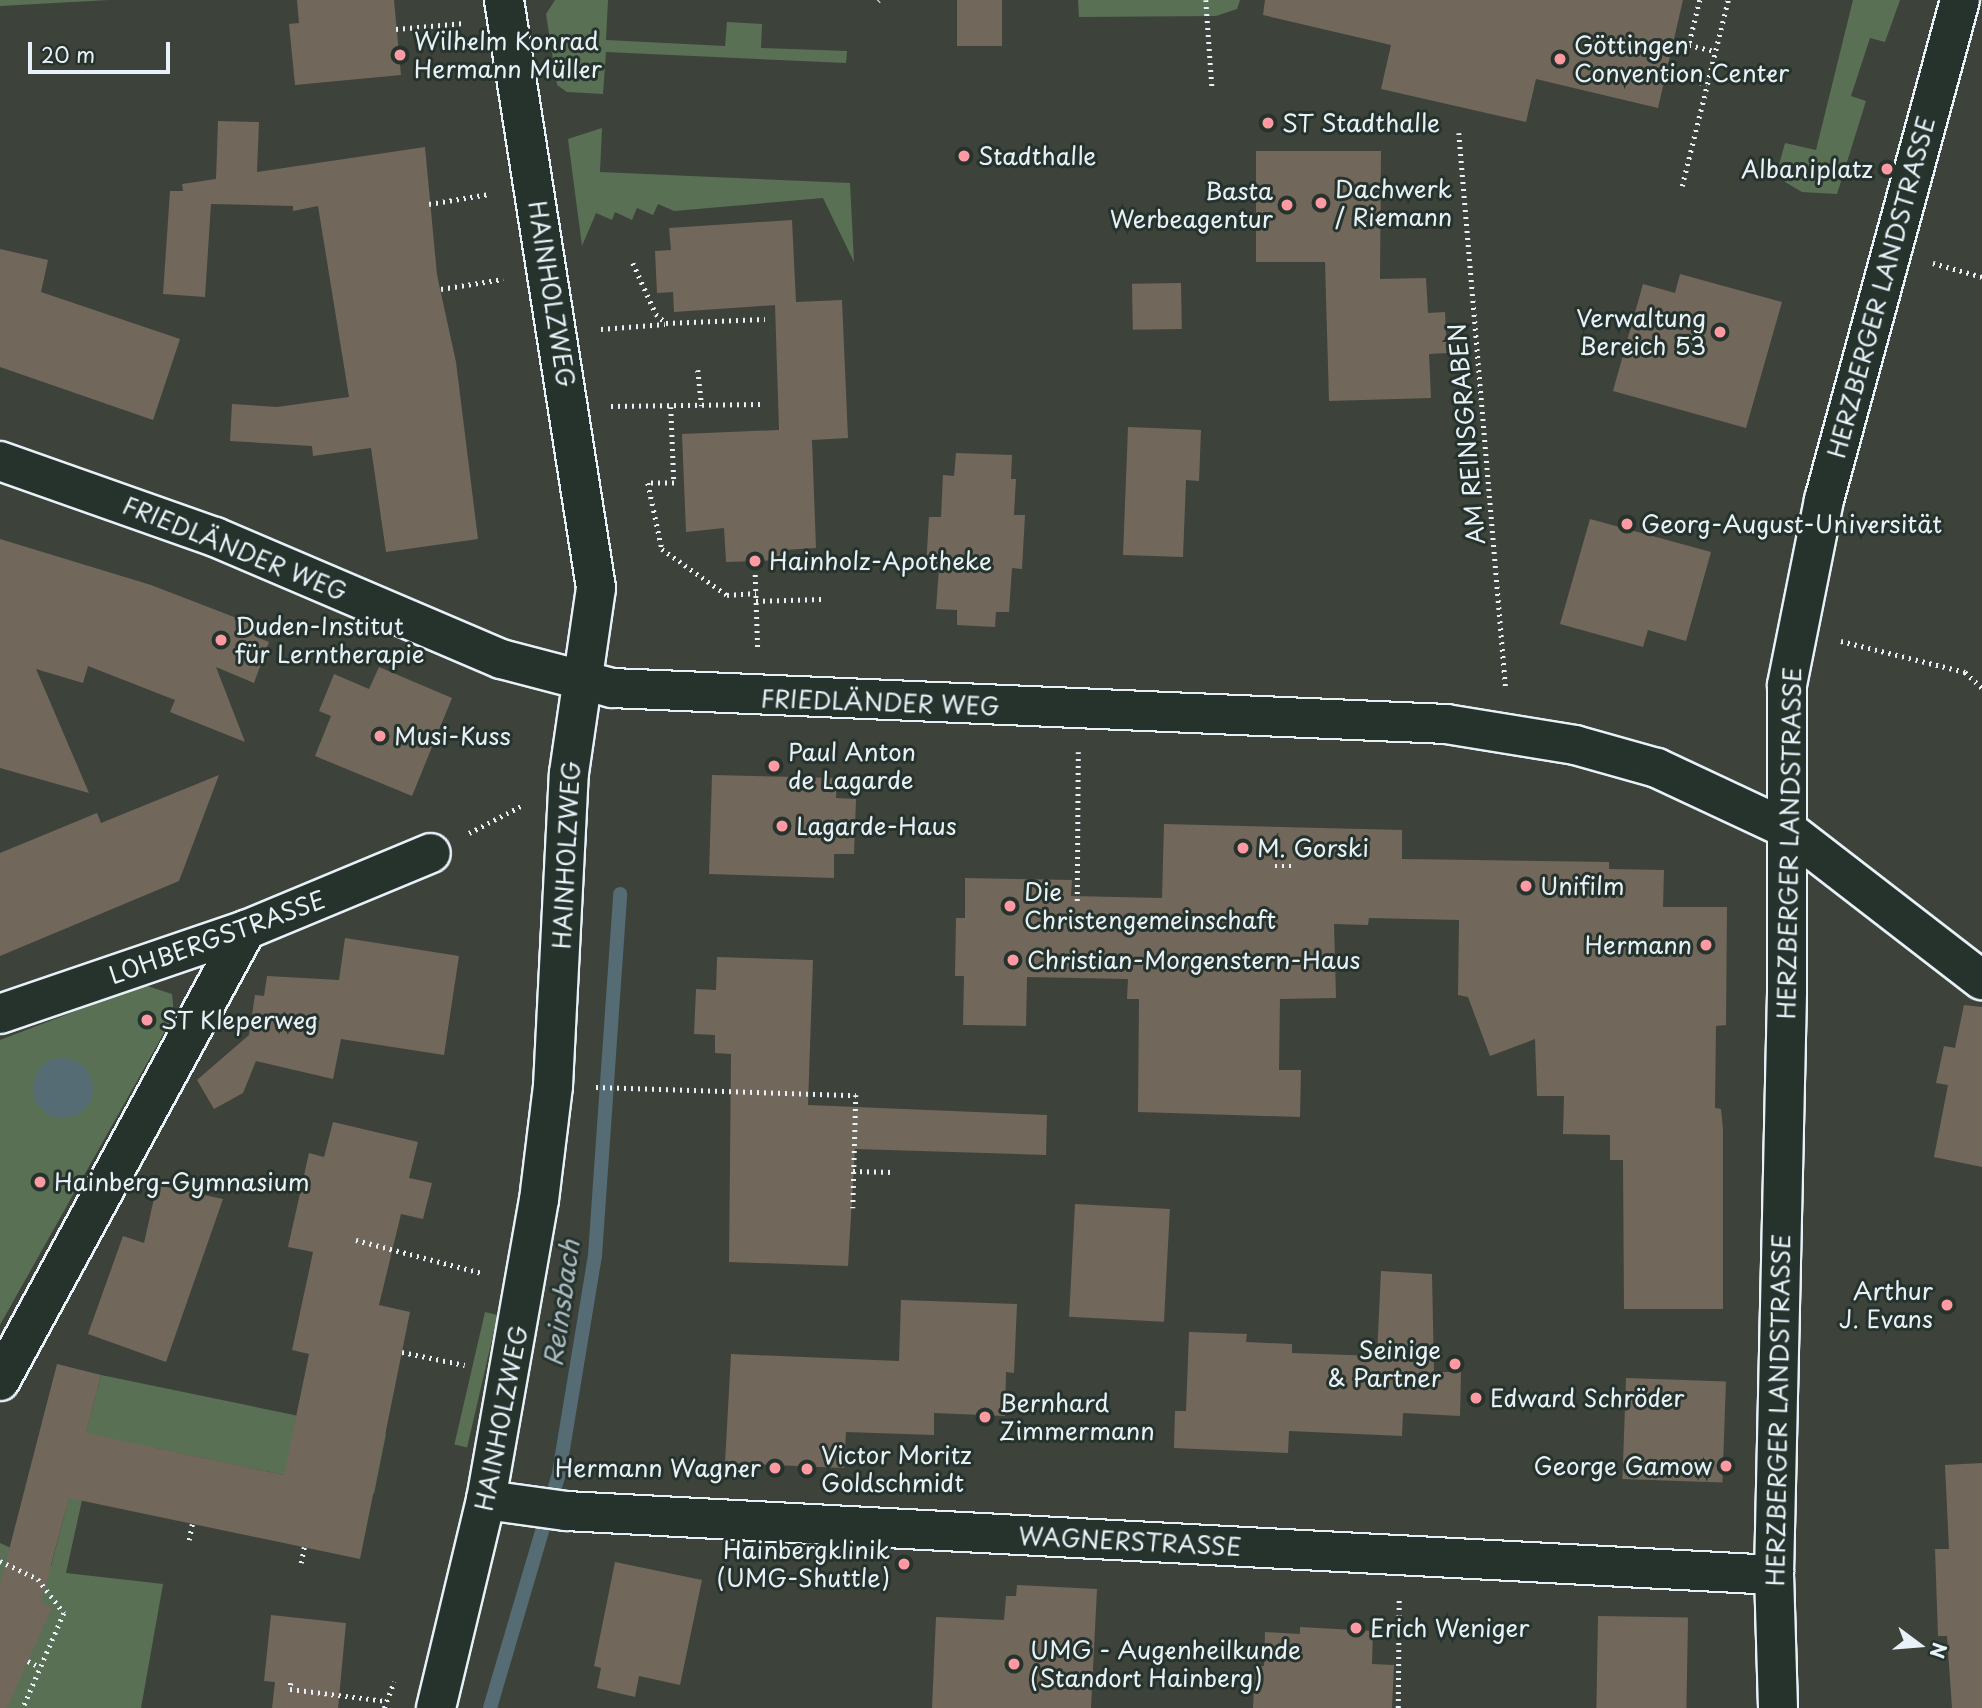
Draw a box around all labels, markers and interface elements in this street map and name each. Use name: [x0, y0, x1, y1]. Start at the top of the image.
place label: Wilhelm Konrad Hermann Müller: [414, 27, 604, 83]
scale bar: [32, 28, 173, 72]
place label: Göttingen Convention Center: [1574, 31, 1790, 87]
text: 20 m: [41, 38, 95, 70]
marker: Wilhelm Konrad Hermann Müller: [392, 47, 408, 63]
marker: Göttingen Convention Center: [1552, 51, 1568, 67]
place label: ST Stadthalle: [1282, 109, 1439, 137]
street label: HERZBERGER LANDSTRASSE: [1821, 112, 1941, 462]
marker: ST Stadthalle: [1260, 115, 1276, 131]
place label: Stadthalle: [978, 142, 1096, 170]
marker: Stadthalle: [956, 148, 972, 164]
place label: Albaniplatz: [1741, 155, 1873, 183]
marker: Albaniplatz: [1879, 161, 1895, 177]
place label: Dachwerk / Riemann: [1335, 175, 1453, 231]
place label: Basta Werbeagentur: [1110, 177, 1273, 233]
marker: Dachwerk / Riemann: [1313, 195, 1329, 211]
marker: Basta Werbeagentur: [1279, 197, 1295, 213]
street label: HAINHOLZWEG: [523, 199, 581, 389]
place label: Verwaltung Bereich 53: [1576, 304, 1706, 360]
street label: AM REINSGRABEN: [1442, 322, 1490, 546]
marker: Verwaltung Bereich 53: [1712, 324, 1728, 340]
street label: FRIEDLÄNDER WEG: [118, 489, 352, 607]
place label: Georg-August-Universität: [1641, 510, 1942, 538]
marker: Georg-August-Universität: [1619, 516, 1635, 532]
place label: Hainholz-Apotheke: [769, 547, 992, 575]
marker: Hainholz-Apotheke: [747, 553, 763, 569]
place label: Duden-Institut für Lerntherapie: [235, 612, 425, 668]
marker: Duden-Institut für Lerntherapie: [213, 632, 229, 648]
street label: HERZBERGER LANDSTRASSE: [1772, 666, 1806, 1020]
street label: FRIEDLÄNDER WEG: [759, 683, 1001, 721]
place label: Musi-Kuss: [394, 722, 511, 750]
marker: Musi-Kuss: [372, 728, 388, 744]
place label: Paul Anton de Lagarde: [788, 738, 916, 794]
marker: Paul Anton de Lagarde: [766, 758, 782, 774]
street label: HAINHOLZWEG: [547, 760, 585, 950]
place label: Lagarde-Haus: [796, 812, 957, 840]
marker: Lagarde-Haus: [774, 818, 790, 834]
place label: M. Gorski: [1257, 834, 1369, 862]
marker: M. Gorski: [1235, 840, 1251, 856]
place label: Unifilm: [1540, 872, 1625, 900]
place label: Die Christengemeinschaft: [1024, 878, 1276, 934]
marker: Unifilm: [1518, 878, 1534, 894]
street label: LOHBERGSTRASSE: [105, 884, 329, 990]
marker: Die Christengemeinschaft: [1002, 898, 1018, 914]
place label: Hermann: [1585, 931, 1692, 959]
marker: Hermann: [1698, 937, 1714, 953]
place label: Christian-Morgenstern-Haus: [1027, 946, 1361, 974]
marker: Christian-Morgenstern-Haus: [1005, 952, 1021, 968]
place label: ST Kleperweg: [161, 1006, 317, 1034]
marker: ST Kleperweg: [139, 1012, 155, 1028]
place label: Hainberg-Gymnasium: [54, 1168, 310, 1196]
marker: Hainberg-Gymnasium: [32, 1174, 48, 1190]
street label: HERZBERGER LANDSTRASSE: [1761, 1233, 1795, 1587]
water label: Reinsbach: [537, 1238, 585, 1368]
place label: Arthur J. Evans: [1838, 1277, 1933, 1333]
marker: Arthur J. Evans: [1939, 1297, 1955, 1313]
street label: HAINHOLZWEG: [469, 1323, 533, 1513]
place label: Seinige & Partner: [1326, 1336, 1441, 1392]
marker: Seinige & Partner: [1447, 1356, 1463, 1372]
place label: Edward Schröder: [1490, 1384, 1686, 1412]
place label: Bernhard Zimmermann: [999, 1389, 1155, 1445]
marker: Edward Schröder: [1468, 1390, 1484, 1406]
marker: Bernhard Zimmermann: [977, 1409, 993, 1425]
place label: Victor Moritz Goldschmidt: [821, 1441, 973, 1497]
place label: George Gamow: [1533, 1452, 1712, 1480]
place label: Hermann Wagner: [554, 1454, 761, 1482]
marker: George Gamow: [1718, 1458, 1734, 1474]
marker: Hermann Wagner: [767, 1460, 783, 1476]
marker: Victor Moritz Goldschmidt: [799, 1461, 815, 1477]
street label: WAGNERSTRASSE: [1018, 1521, 1242, 1561]
place label: Hainbergklinik (UMG-Shuttle): [716, 1536, 890, 1592]
marker: Hainbergklinik (UMG-Shuttle): [896, 1556, 912, 1572]
north arrow: [1884, 1610, 1954, 1680]
place label: Erich Weniger: [1370, 1614, 1531, 1642]
marker: Erich Weniger: [1348, 1620, 1364, 1636]
place label: UMG - Augenheilkunde (Standort Hainberg): [1030, 1636, 1302, 1692]
text: N: [1924, 1640, 1955, 1662]
marker: UMG - Augenheilkunde (Standort Hainberg): [1004, 1654, 1024, 1674]

